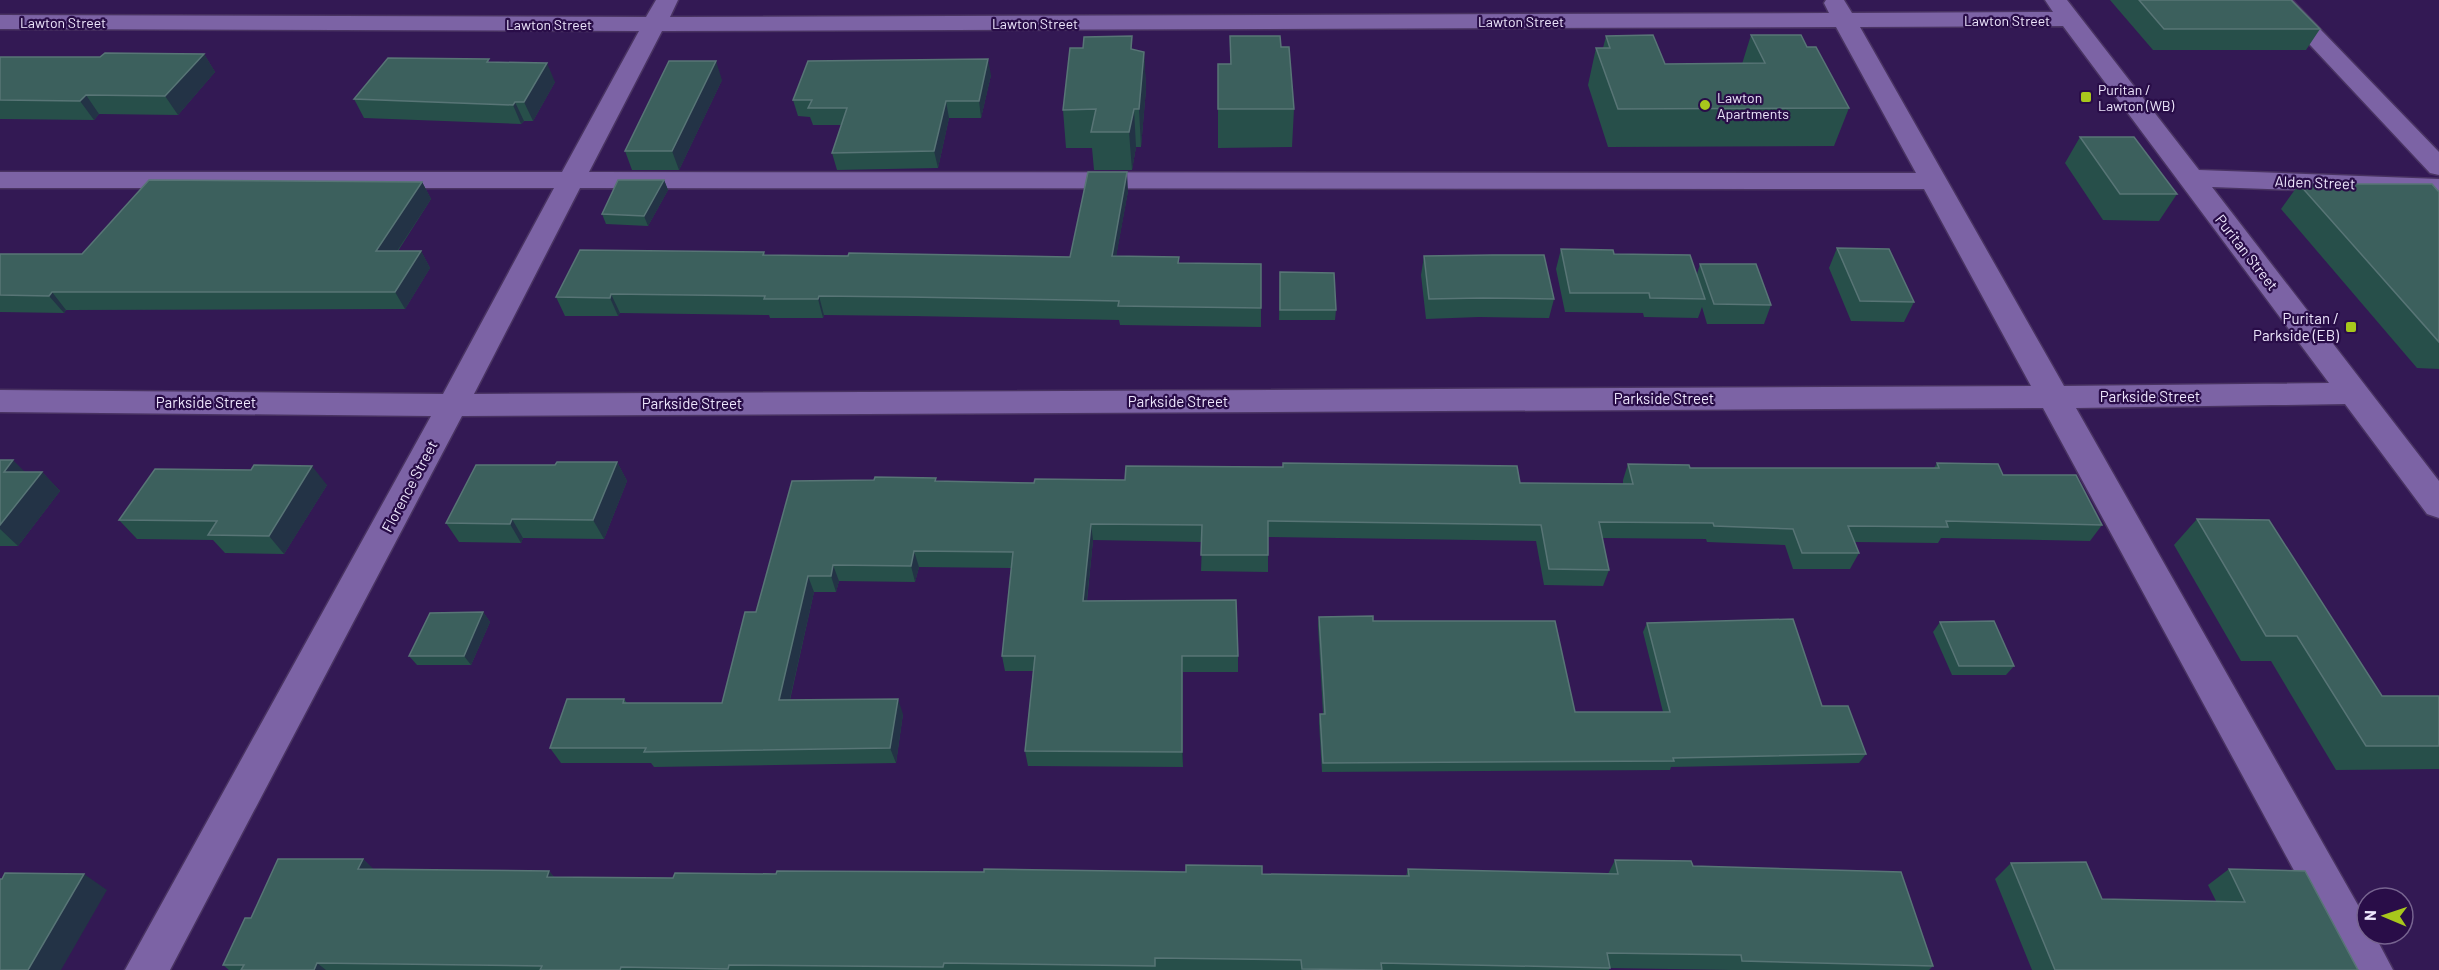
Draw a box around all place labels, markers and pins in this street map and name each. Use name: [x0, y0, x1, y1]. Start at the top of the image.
place label: Puritan / Lawton (WB): [2098, 81, 2175, 114]
place label: Lawton Apartments: [1717, 89, 1789, 122]
marker: Puritan / Lawton (WB): [2079, 90, 2093, 104]
marker: Lawton Apartments: [1698, 98, 1712, 112]
place label: Puritan / Parkside (EB): [2253, 309, 2339, 344]
marker: Puritan / Parkside (EB): [2344, 320, 2358, 334]

